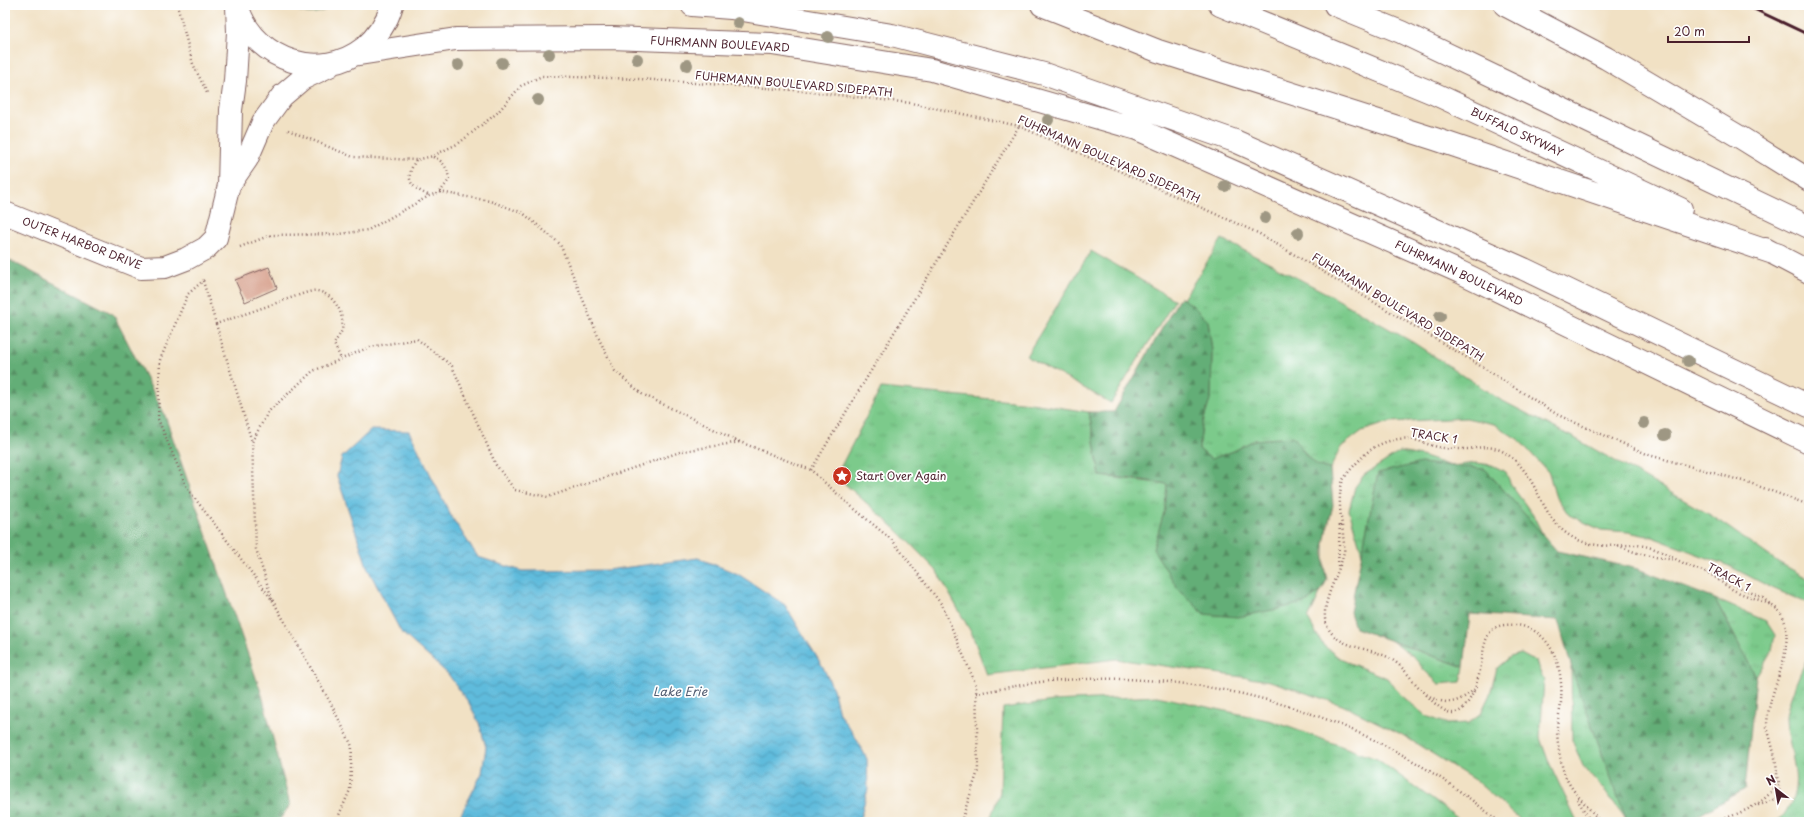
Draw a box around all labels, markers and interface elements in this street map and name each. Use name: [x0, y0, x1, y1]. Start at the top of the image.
scale bar: [1668, 18, 1749, 44]
text: 20 m: [1674, 22, 1705, 40]
street label: FUHRMANN BOULEVARD: [650, 31, 790, 56]
street label: FUHRMANN BOULEVARD SIDEPATH: [694, 66, 894, 101]
street label: BUFFALO SKYWAY: [1468, 103, 1566, 161]
street label: FUHRMANN BOULEVARD SIDEPATH: [1015, 110, 1203, 207]
street label: OUTER HARBOR DRIVE: [20, 212, 145, 273]
street label: FUHRMANN BOULEVARD: [1392, 235, 1526, 310]
street label: FUHRMANN BOULEVARD SIDEPATH: [1309, 248, 1488, 365]
street label: TRACK 1: [1409, 423, 1459, 448]
place icon: Start Over Again: [831, 465, 853, 487]
place label: Start Over Again: [856, 467, 946, 484]
street label: TRACK 1: [1704, 558, 1754, 595]
water label: Lake Erie: [653, 682, 708, 700]
north arrow: [1756, 769, 1796, 809]
text: N: [1762, 770, 1779, 790]

